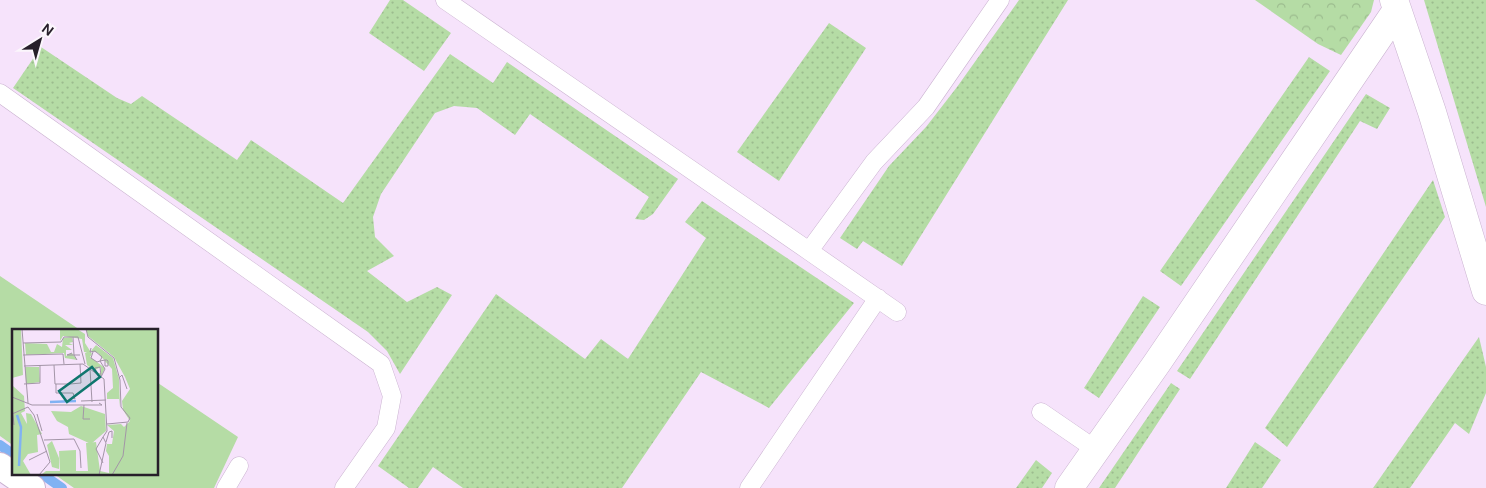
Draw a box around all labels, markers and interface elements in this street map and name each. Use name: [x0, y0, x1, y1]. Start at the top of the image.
north arrow: [15, 15, 65, 65]
text: N: [38, 19, 57, 40]
inset map: [12, 329, 159, 476]

